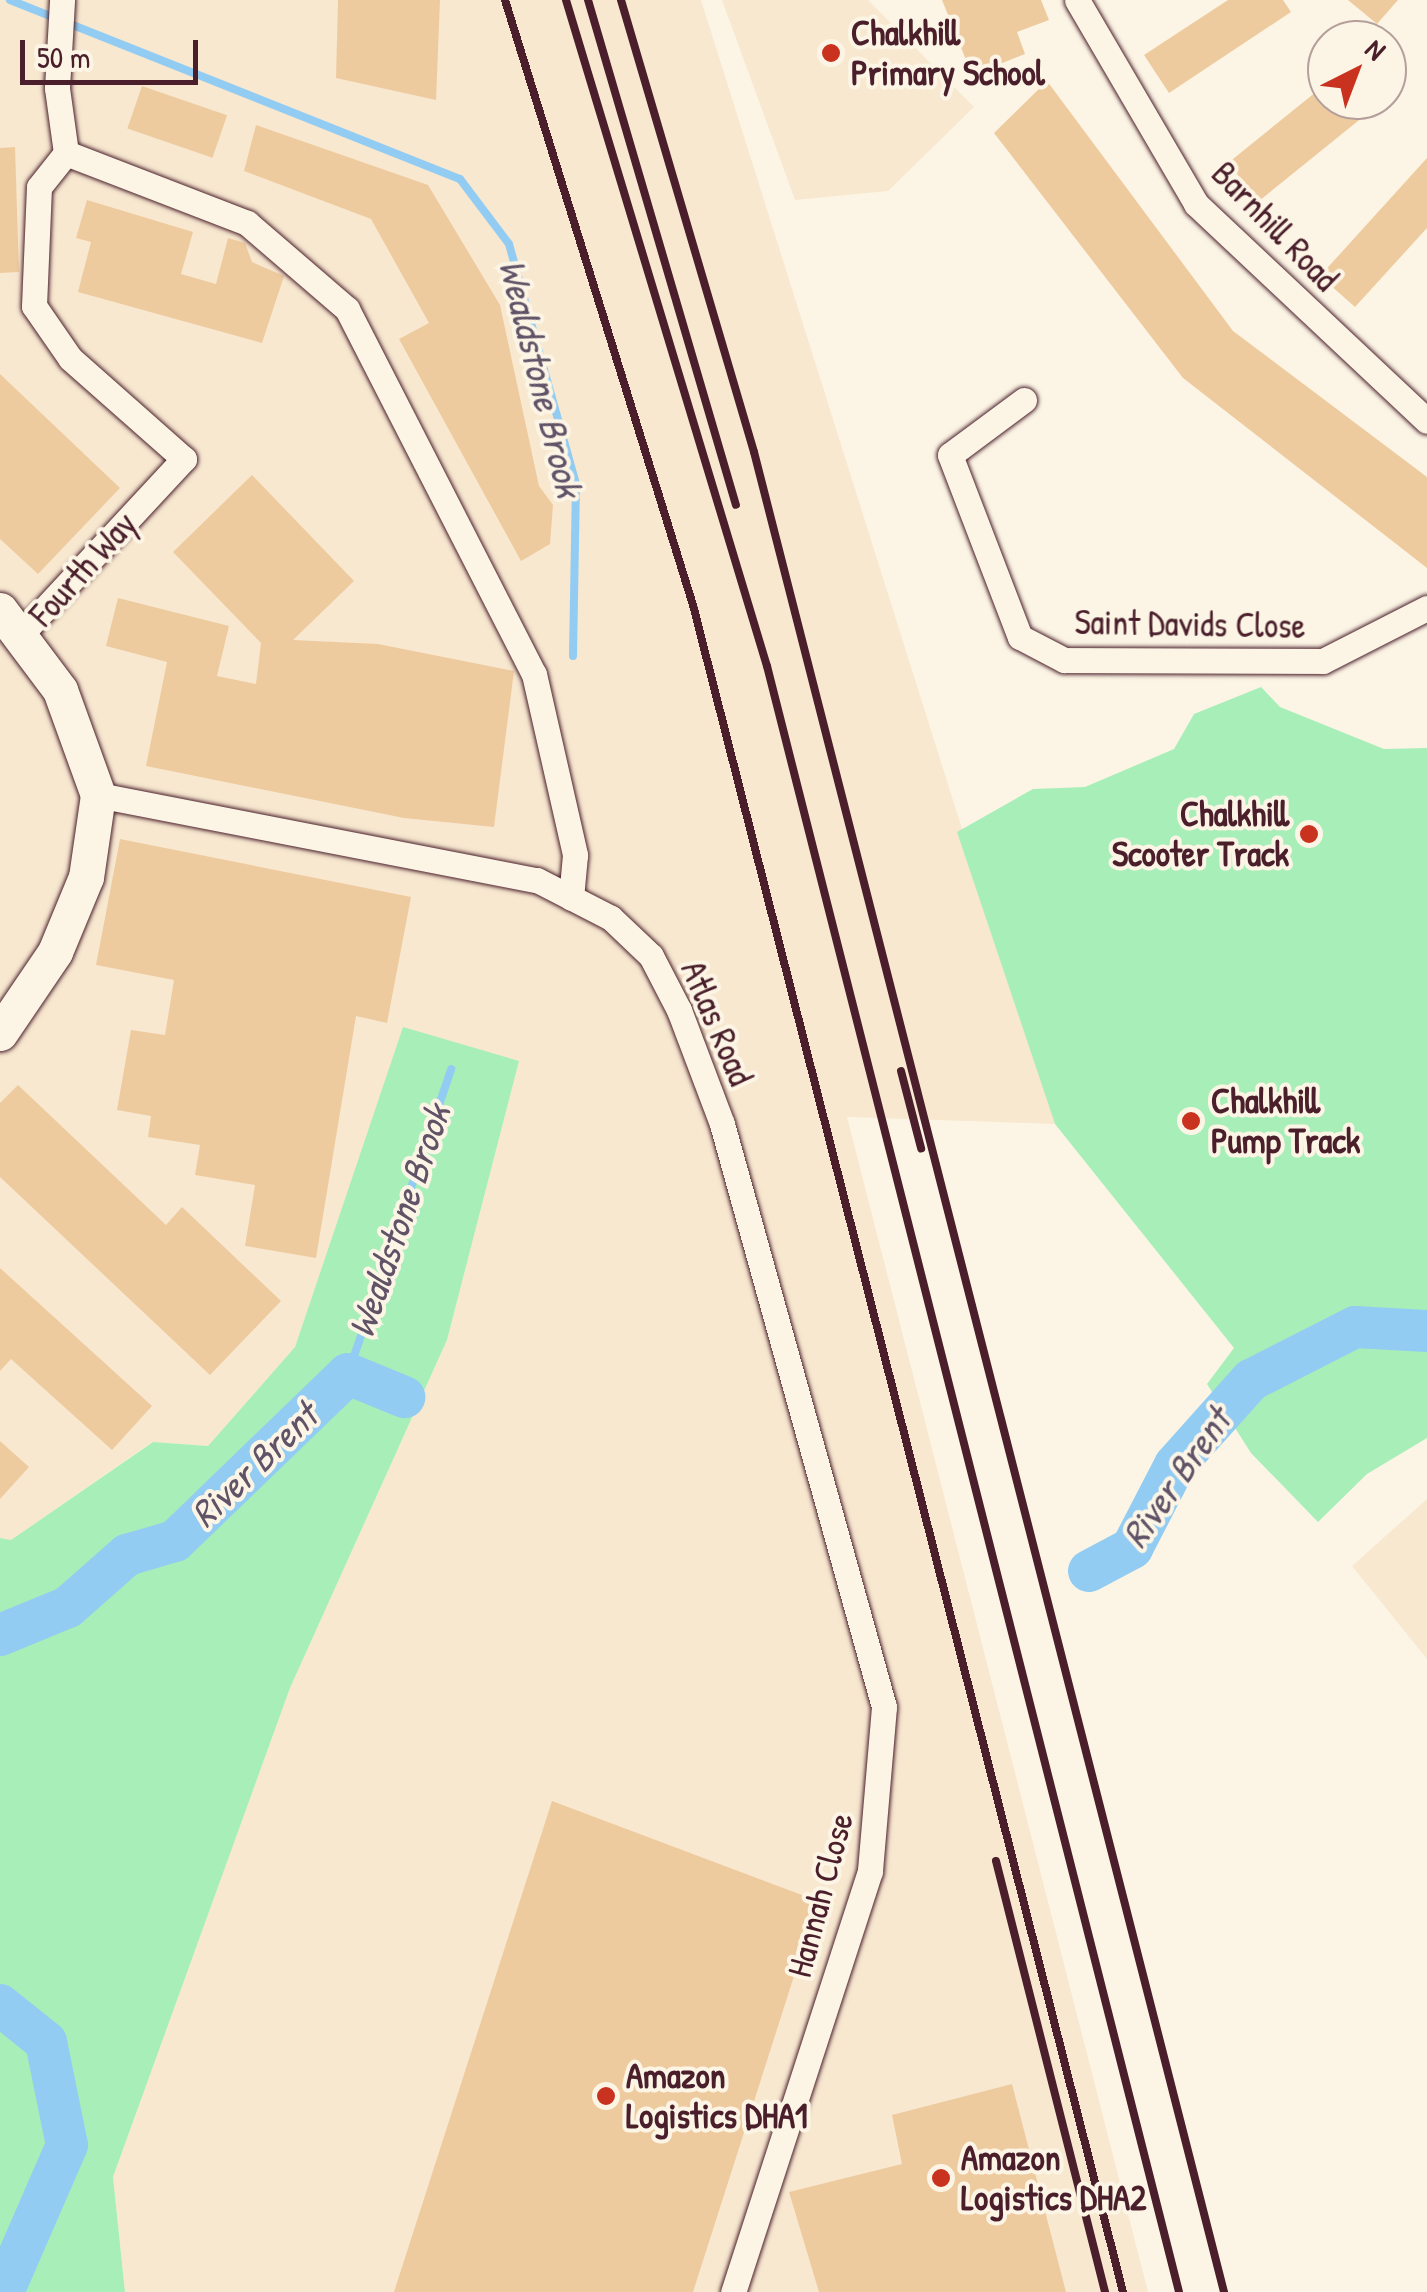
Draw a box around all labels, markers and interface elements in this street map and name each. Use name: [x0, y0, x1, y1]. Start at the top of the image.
place label: Chalkhill Primary School: [851, 12, 1045, 94]
scale bar: [25, 20, 202, 82]
north arrow: [1307, 20, 1407, 120]
text: N: [1357, 30, 1394, 68]
text: 50 m: [37, 37, 90, 77]
marker: Chalkhill Primary School: [820, 42, 842, 64]
street label: Barnhill Road: [1203, 152, 1347, 300]
water label: Wealdstone Brook: [490, 255, 592, 501]
street label: Fourth Way: [21, 503, 145, 635]
street label: Saint Davids Close: [1074, 601, 1306, 647]
place label: Chalkhill Scooter Track: [1112, 793, 1289, 875]
marker: Chalkhill Scooter Track: [1298, 823, 1320, 845]
street label: Atlas Road: [672, 954, 762, 1092]
place label: Chalkhill Pump Track: [1211, 1080, 1360, 1162]
water label: Wealdstone Brook: [338, 1099, 460, 1343]
marker: Chalkhill Pump Track: [1180, 1110, 1202, 1132]
water label: River Brent: [181, 1393, 327, 1537]
water label: River Brent: [1112, 1400, 1240, 1556]
street label: Hannah Close: [778, 1808, 862, 1982]
place label: Amazon Logistics DHA1: [626, 2055, 808, 2137]
marker: Amazon Logistics DHA1: [595, 2085, 617, 2107]
place label: Amazon Logistics DHA2: [961, 2137, 1146, 2219]
marker: Amazon Logistics DHA2: [930, 2167, 952, 2189]

